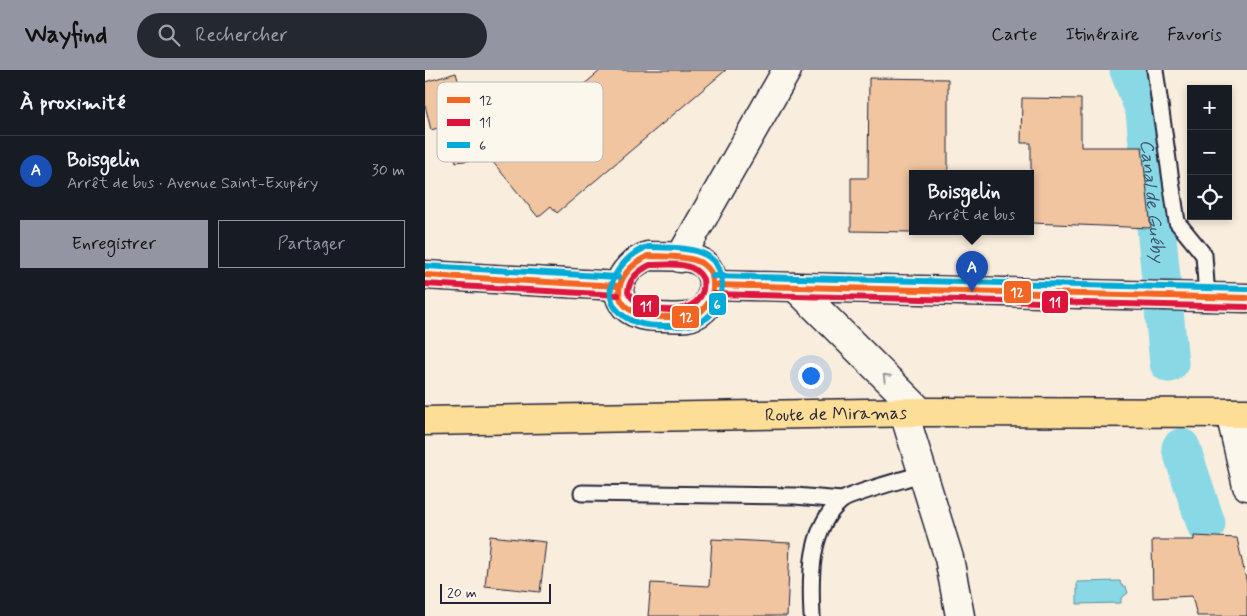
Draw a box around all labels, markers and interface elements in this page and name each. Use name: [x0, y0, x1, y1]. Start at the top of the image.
search box: [137, 13, 487, 58]
text: Wayfind: [25, 20, 107, 51]
icon: search: [155, 21, 183, 49]
text: Rechercher: [195, 23, 288, 48]
text: Carte: [991, 23, 1037, 47]
text: Itinéraire: [1065, 23, 1139, 47]
text: Favoris: [1167, 23, 1222, 47]
legend: [437, 82, 603, 162]
map controls: [1187, 85, 1232, 220]
button: +: [1187, 85, 1232, 130]
text: À proximité: [20, 89, 126, 117]
text: 12: [479, 92, 493, 110]
text: 11: [479, 114, 491, 132]
button: −: [1187, 130, 1232, 175]
text: 6: [479, 137, 486, 155]
water label: Canal de Guéby: [1134, 138, 1170, 265]
text: Boisgelin: [67, 148, 140, 173]
text: A: [31, 160, 41, 181]
text: 30 m: [372, 160, 405, 181]
popup: [909, 170, 1034, 235]
text: Arrêt de bus · Avenue Saint-Exupéry: [67, 173, 318, 194]
button: locate: [1187, 175, 1232, 220]
text: Boisgelin: [928, 180, 1000, 205]
text: Arrêt de bus: [928, 205, 1015, 226]
button: Enregistrer: [20, 220, 208, 268]
button: Partager: [218, 220, 405, 268]
pin: A: [956, 251, 988, 292]
line badge: 12: [1003, 280, 1032, 304]
text: 12: [1010, 284, 1024, 302]
line badge: 11: [1041, 290, 1069, 314]
line badge: 6: [708, 292, 727, 316]
line badge: 11: [632, 294, 660, 318]
text: 11: [1049, 294, 1061, 312]
text: 6: [713, 296, 721, 314]
text: 11: [640, 298, 652, 316]
line badge: 12: [671, 305, 700, 329]
text: 12: [679, 309, 693, 327]
your location: [798, 363, 824, 389]
one-way arrow: [883, 374, 892, 383]
street label: Route de Miramas: [765, 401, 907, 428]
scale bar: [440, 581, 551, 604]
text: 20 m: [447, 584, 477, 602]

